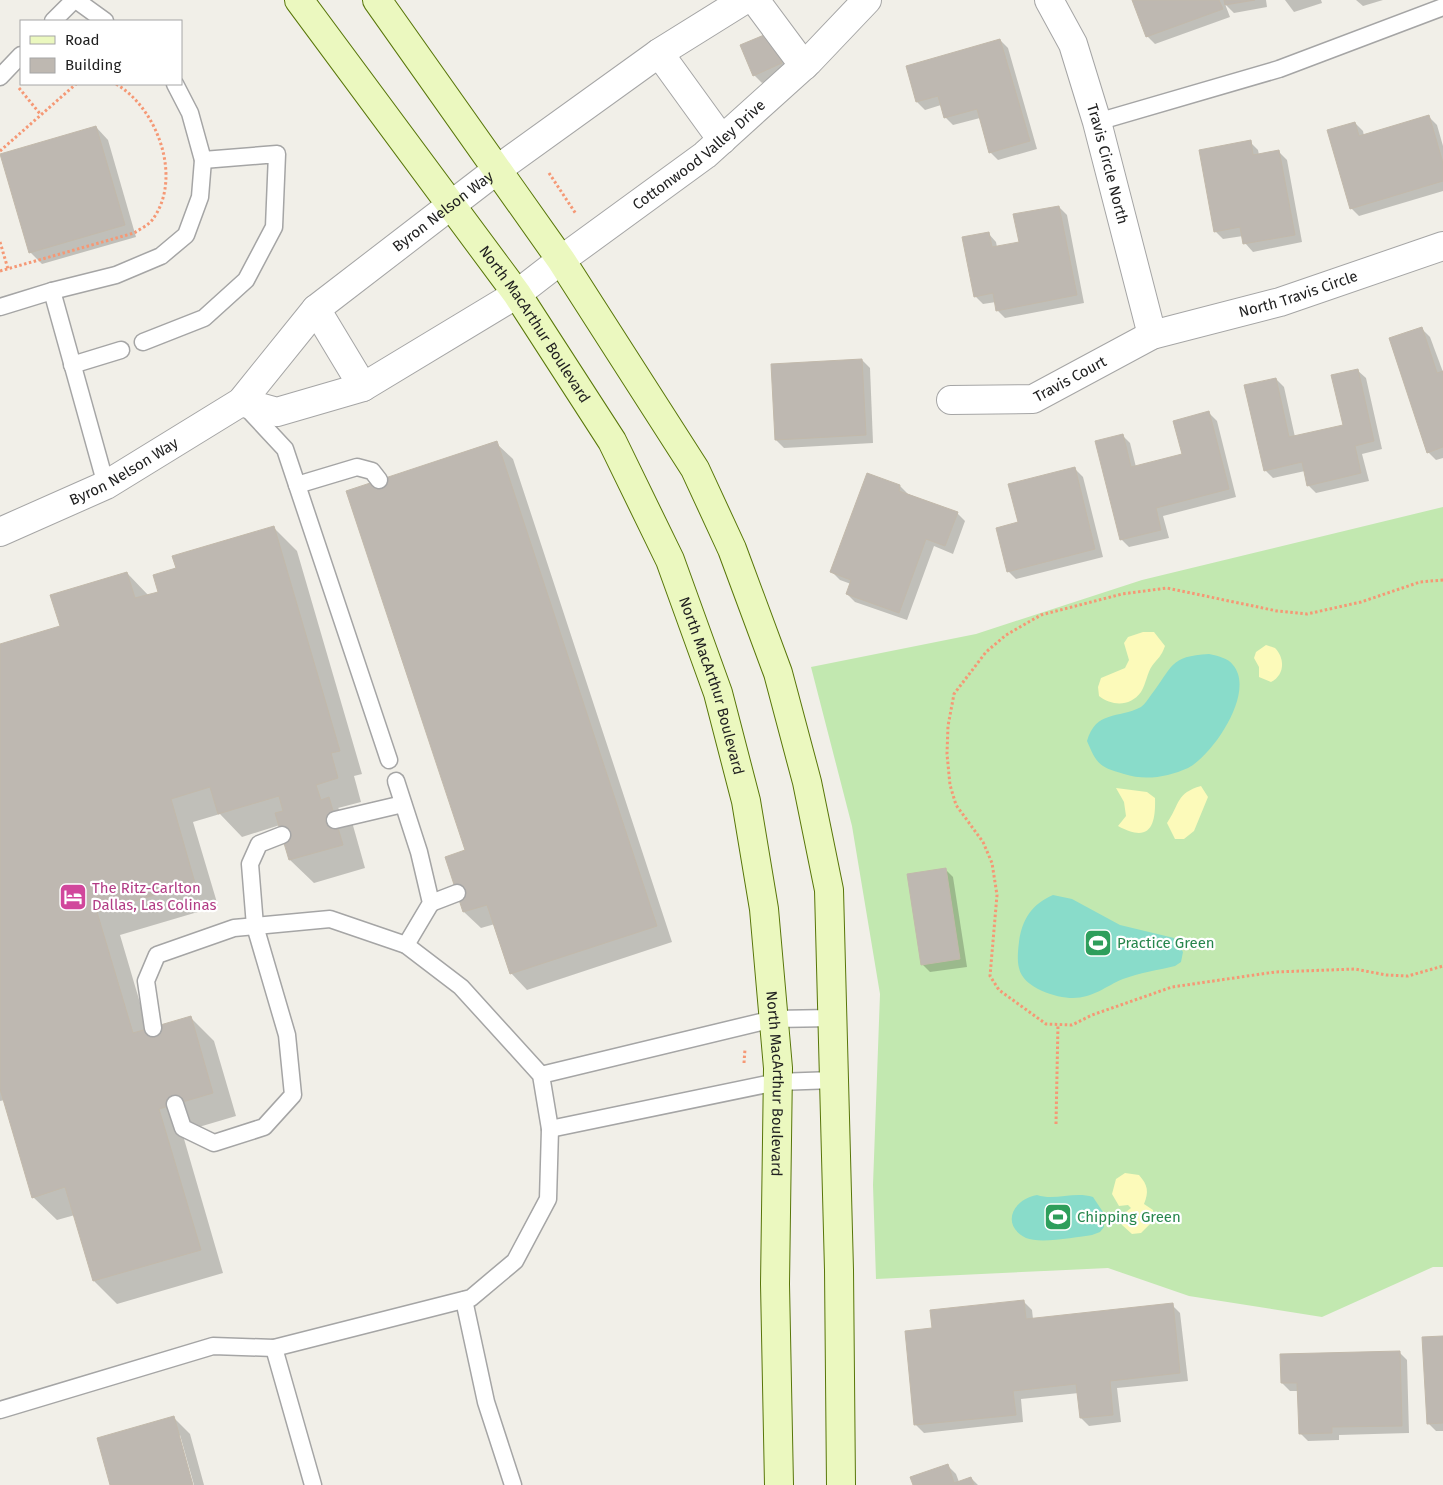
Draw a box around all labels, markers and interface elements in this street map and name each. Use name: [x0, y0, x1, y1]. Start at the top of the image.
legend: [20, 20, 182, 85]
text: Road: [65, 31, 100, 49]
text: Building: [65, 56, 121, 74]
street label: Cottonwood Valley Drive: [629, 96, 769, 214]
street label: Travis Circle North: [1083, 102, 1132, 226]
street label: Byron Nelson Way: [389, 167, 497, 256]
street label: North MacArthur Boulevard: [475, 242, 594, 406]
street label: North Travis Circle: [1237, 267, 1360, 321]
street label: Travis Court: [1031, 352, 1110, 406]
street label: Byron Nelson Way: [67, 433, 182, 509]
street label: North MacArthur Boulevard: [675, 594, 748, 777]
place label: The Ritz-Carlton Dallas, Las Colinas: [92, 879, 216, 914]
hotel icon: The Ritz-Carlton Dallas, Las Colinas: [58, 882, 88, 912]
sports icon: Practice Green: [1083, 928, 1113, 958]
place label: Practice Green: [1117, 934, 1215, 952]
street label: North MacArthur Boulevard: [762, 990, 787, 1177]
sports icon: Chipping Green: [1043, 1202, 1073, 1232]
place label: Chipping Green: [1077, 1208, 1181, 1226]

